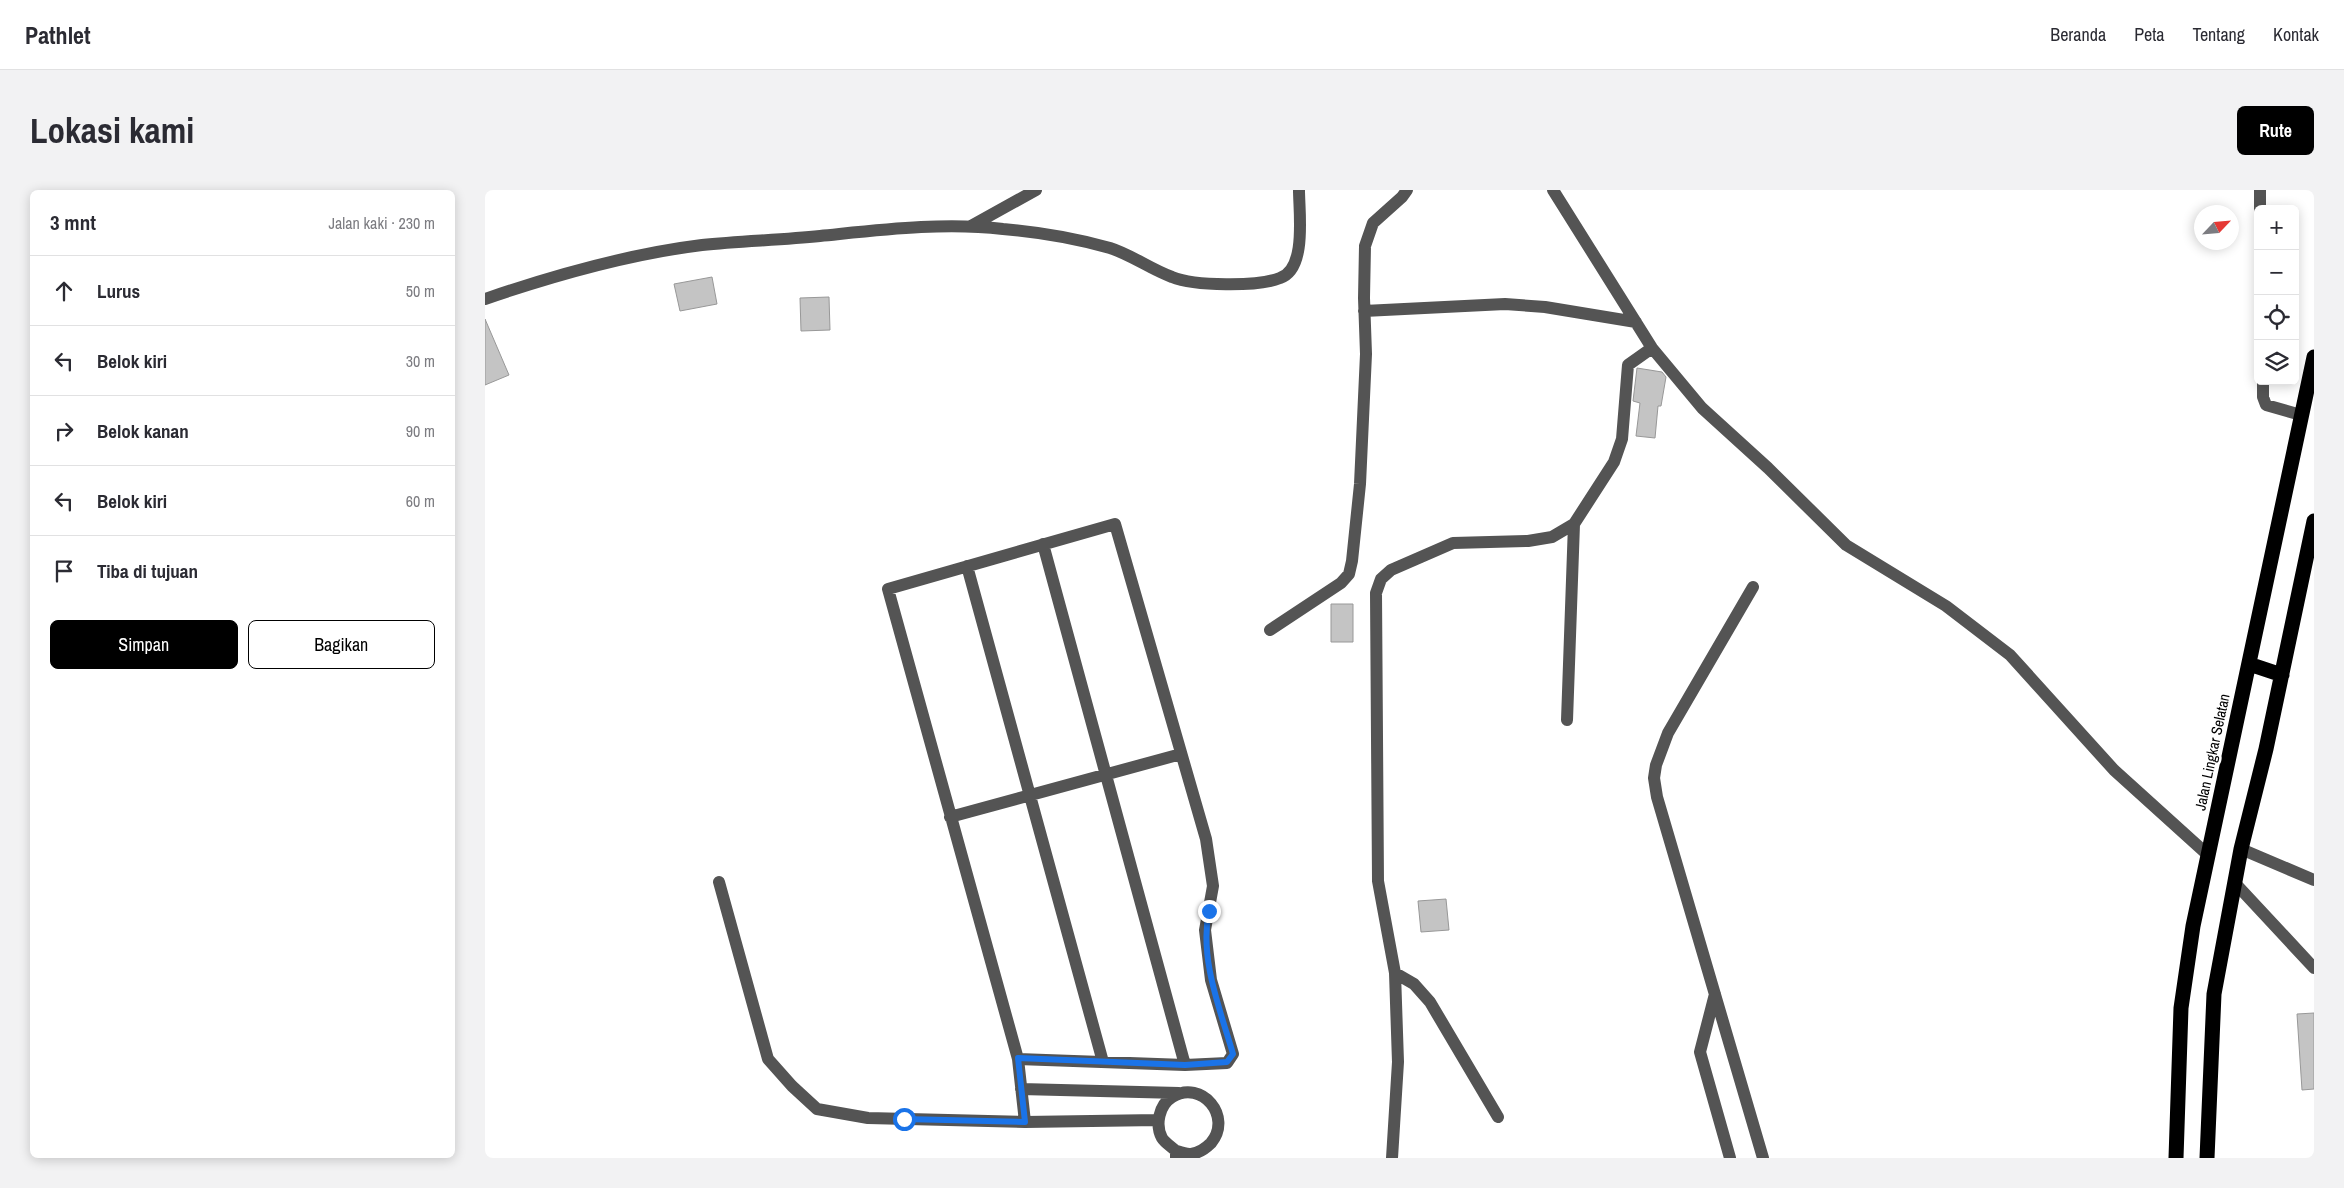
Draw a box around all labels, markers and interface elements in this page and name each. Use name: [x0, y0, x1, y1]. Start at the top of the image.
text: Pathlet: [25, 19, 91, 51]
text: Beranda: [2050, 22, 2106, 47]
text: Peta: [2134, 22, 2165, 47]
text: Tentang: [2193, 22, 2245, 47]
text: Kontak: [2273, 22, 2319, 47]
button: Rute: [2237, 106, 2314, 155]
text: Lokasi kami: [30, 107, 194, 154]
north arrow: [2194, 205, 2239, 250]
map controls: [2254, 205, 2299, 385]
button: +: [2254, 205, 2299, 250]
text: 3 mnt: [50, 208, 96, 237]
text: Jalan kaki · 230 m: [329, 212, 435, 234]
button: −: [2254, 250, 2299, 295]
icon: ahead: [50, 277, 78, 305]
text: Lurus: [97, 278, 140, 304]
text: 50 m: [406, 280, 435, 302]
button: locate: [2254, 295, 2299, 340]
button: layers: [2254, 340, 2299, 385]
icon: left: [50, 347, 78, 375]
text: Belok kiri: [97, 348, 167, 374]
text: 30 m: [406, 350, 435, 372]
icon: right: [50, 417, 78, 445]
text: Belok kanan: [97, 418, 189, 444]
text: 90 m: [406, 420, 435, 442]
icon: left: [50, 487, 78, 515]
text: Belok kiri: [97, 488, 167, 514]
text: 60 m: [406, 490, 435, 512]
icon: arrive: [50, 557, 78, 585]
text: Tiba di tujuan: [97, 558, 198, 584]
button: Simpan: [50, 620, 238, 669]
button: Bagikan: [248, 620, 435, 669]
street label: Jalan Lingkar Selatan: [2189, 692, 2235, 812]
route end: [1198, 900, 1221, 923]
route start: [893, 1108, 916, 1131]

